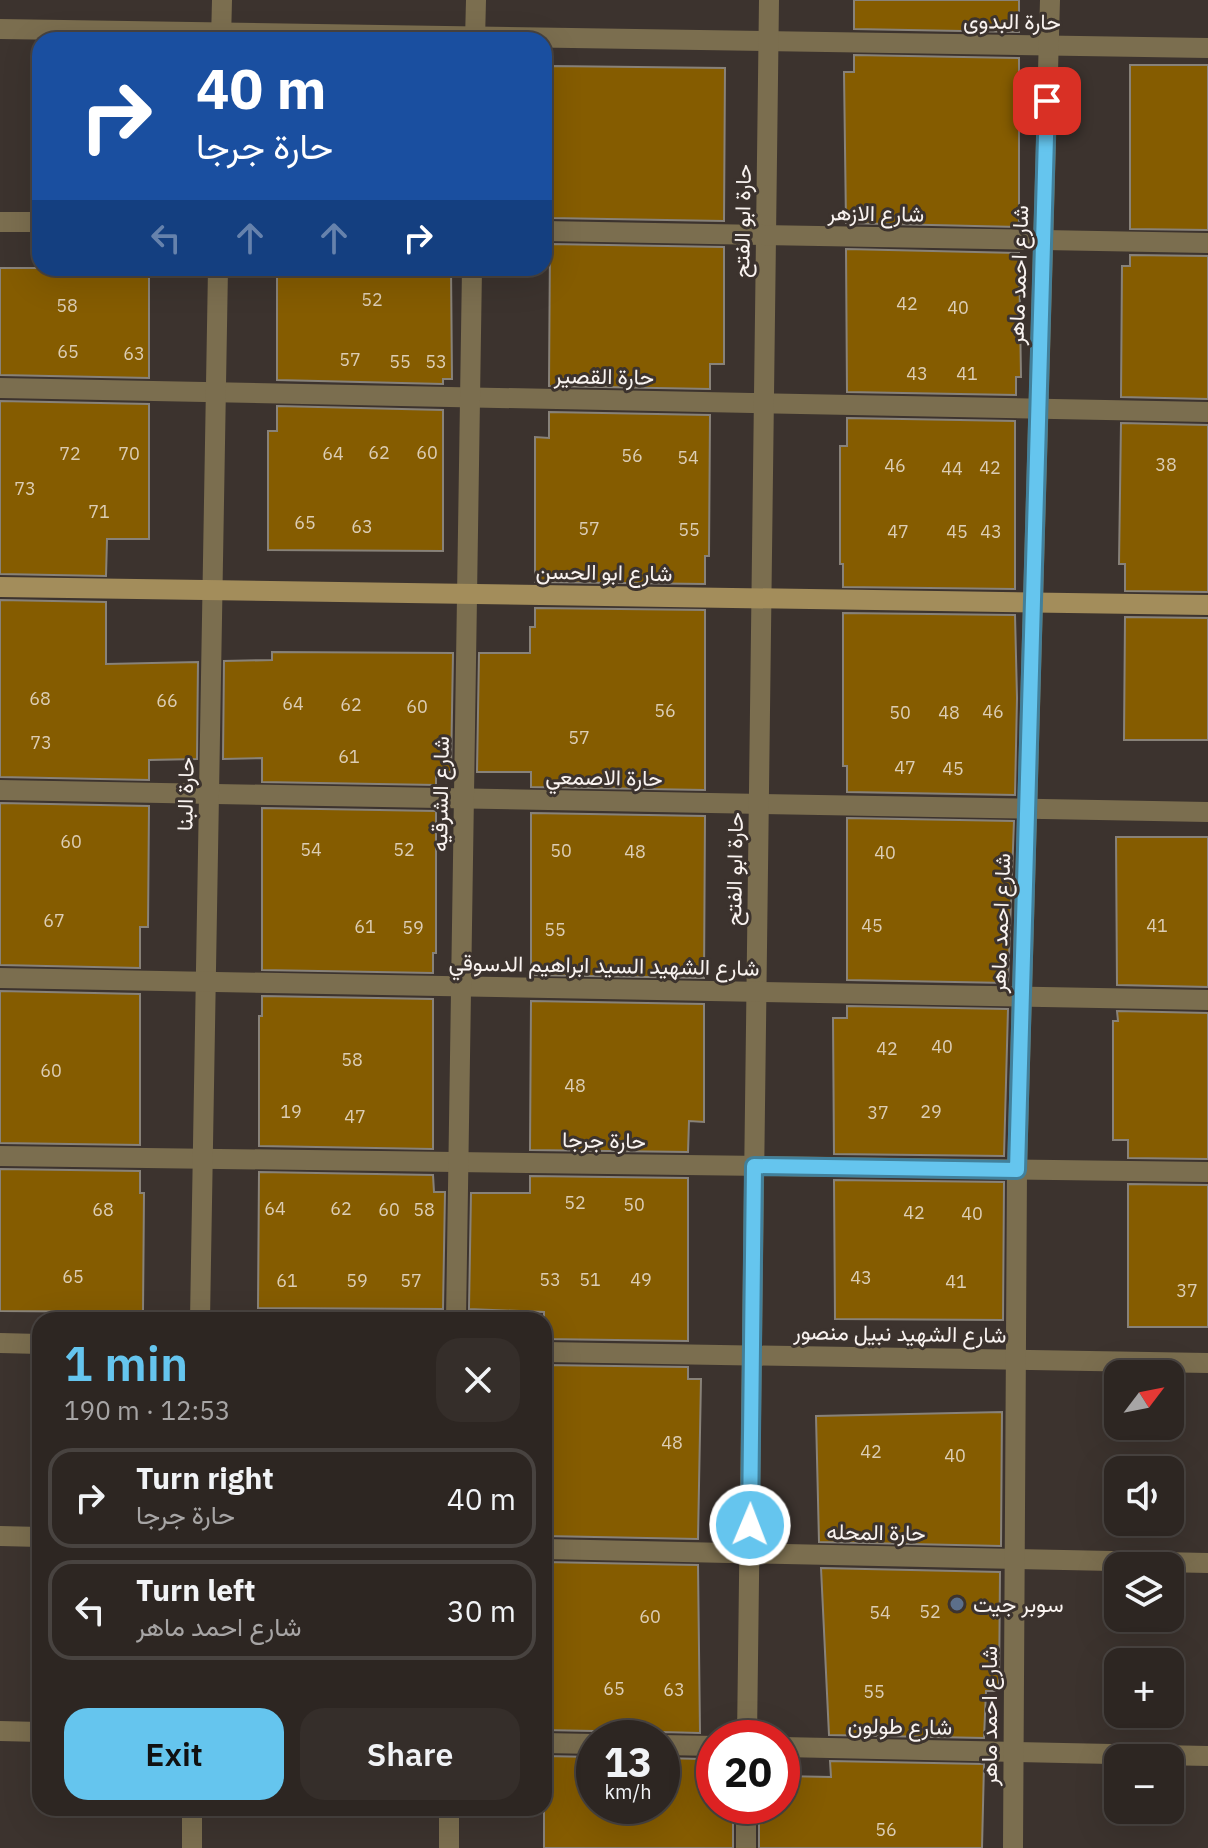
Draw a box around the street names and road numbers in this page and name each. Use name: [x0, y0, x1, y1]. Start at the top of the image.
street label: حارة البدوى: [963, 5, 1061, 36]
street label: حارة ابو الفتح: [726, 164, 758, 278]
street label: شارع الازهر: [826, 197, 925, 229]
street label: شارع احمد ماهر: [1001, 204, 1035, 347]
street label: حارة القصير: [553, 360, 654, 391]
street label: شارع ابو الحسن: [535, 556, 673, 588]
street label: شارع الشرقيه: [424, 736, 456, 852]
street label: حارة البنا: [169, 757, 200, 831]
street label: حارة الاصمعي: [545, 761, 663, 797]
street label: حارة ابو الفتح: [718, 812, 750, 926]
street label: شارع احمد ماهر: [983, 852, 1017, 995]
street label: شارع الشهيد السيد ابراهيم الدسوقي: [448, 947, 760, 987]
street label: حارة جرجا: [562, 1124, 646, 1155]
street label: شارع الشهيد نبيل منصور: [792, 1316, 1007, 1350]
street label: حارة المحله: [826, 1516, 926, 1547]
street label: شارع احمد ماهر: [974, 1646, 1004, 1787]
street label: شارع طولون: [847, 1710, 953, 1742]

